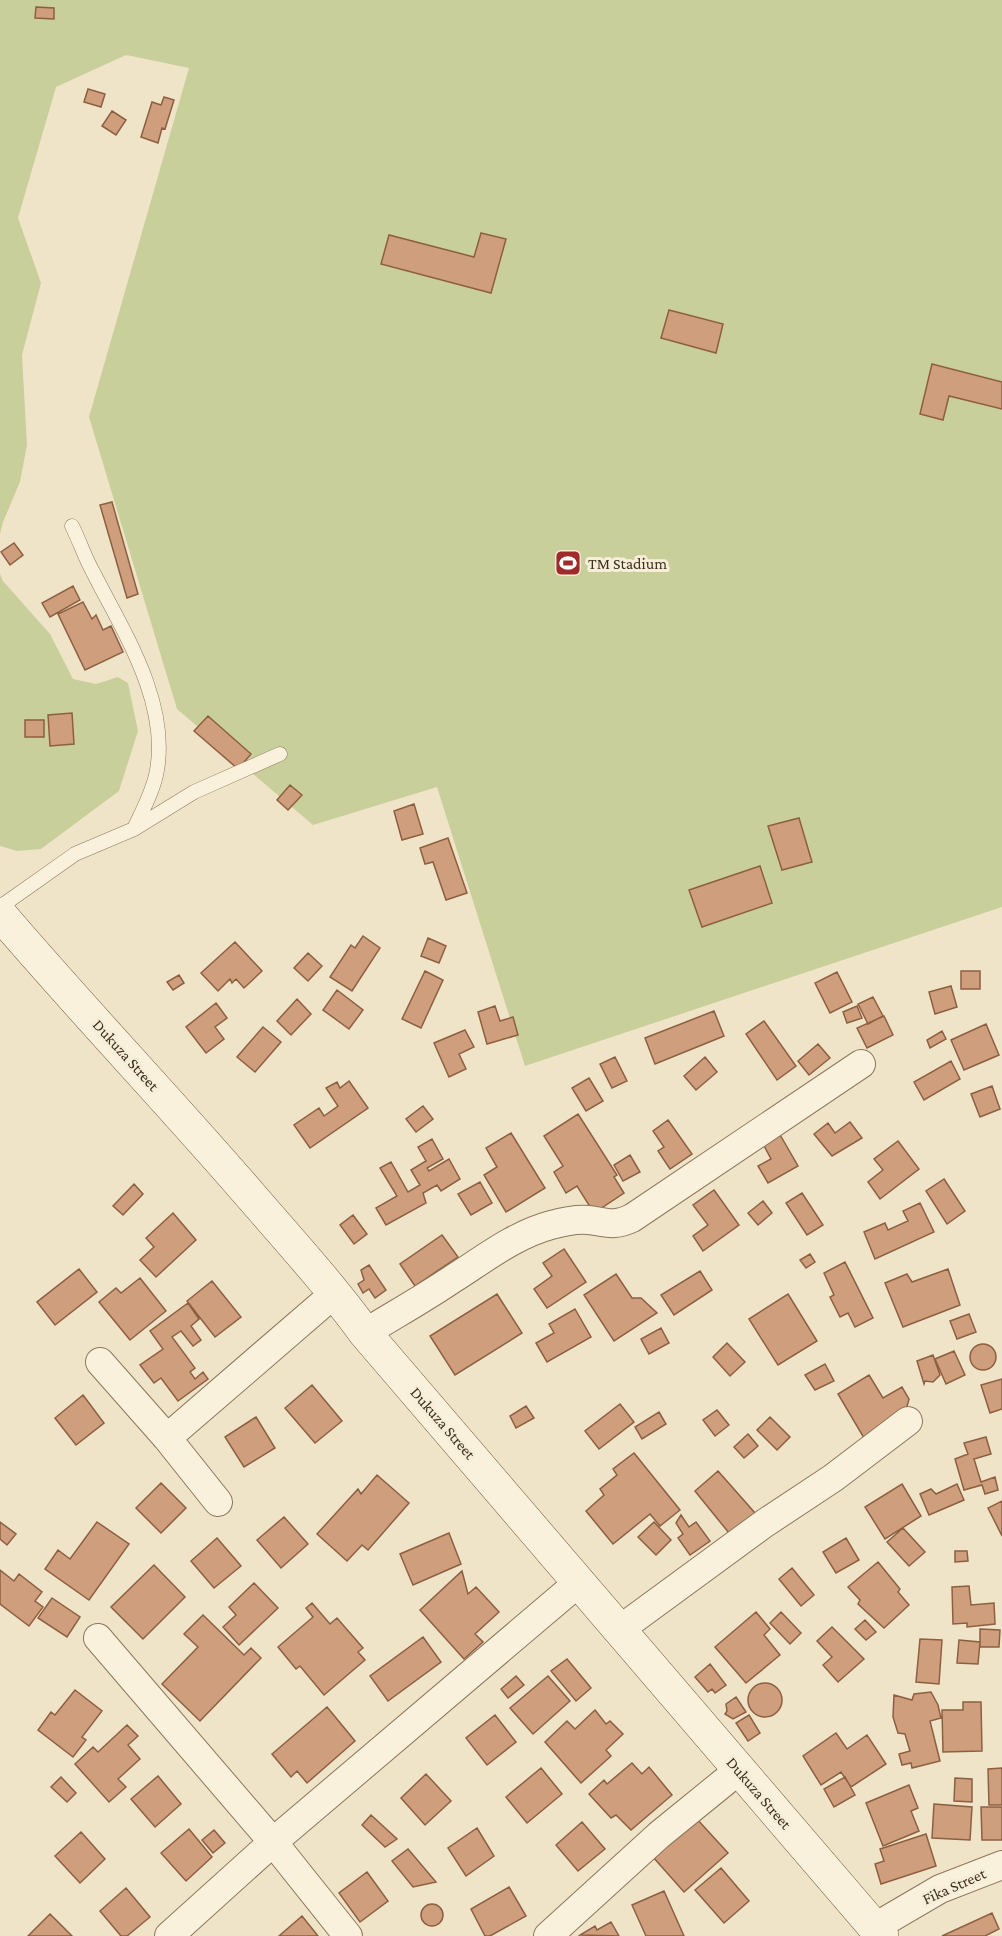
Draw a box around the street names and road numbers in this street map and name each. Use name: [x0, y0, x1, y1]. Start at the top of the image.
street label: Dukuza Street: [90, 1016, 163, 1095]
street label: Dukuza Street: [407, 1384, 479, 1463]
street label: Dukuza Street: [723, 1754, 795, 1833]
street label: Fika Street: [920, 1864, 989, 1907]

